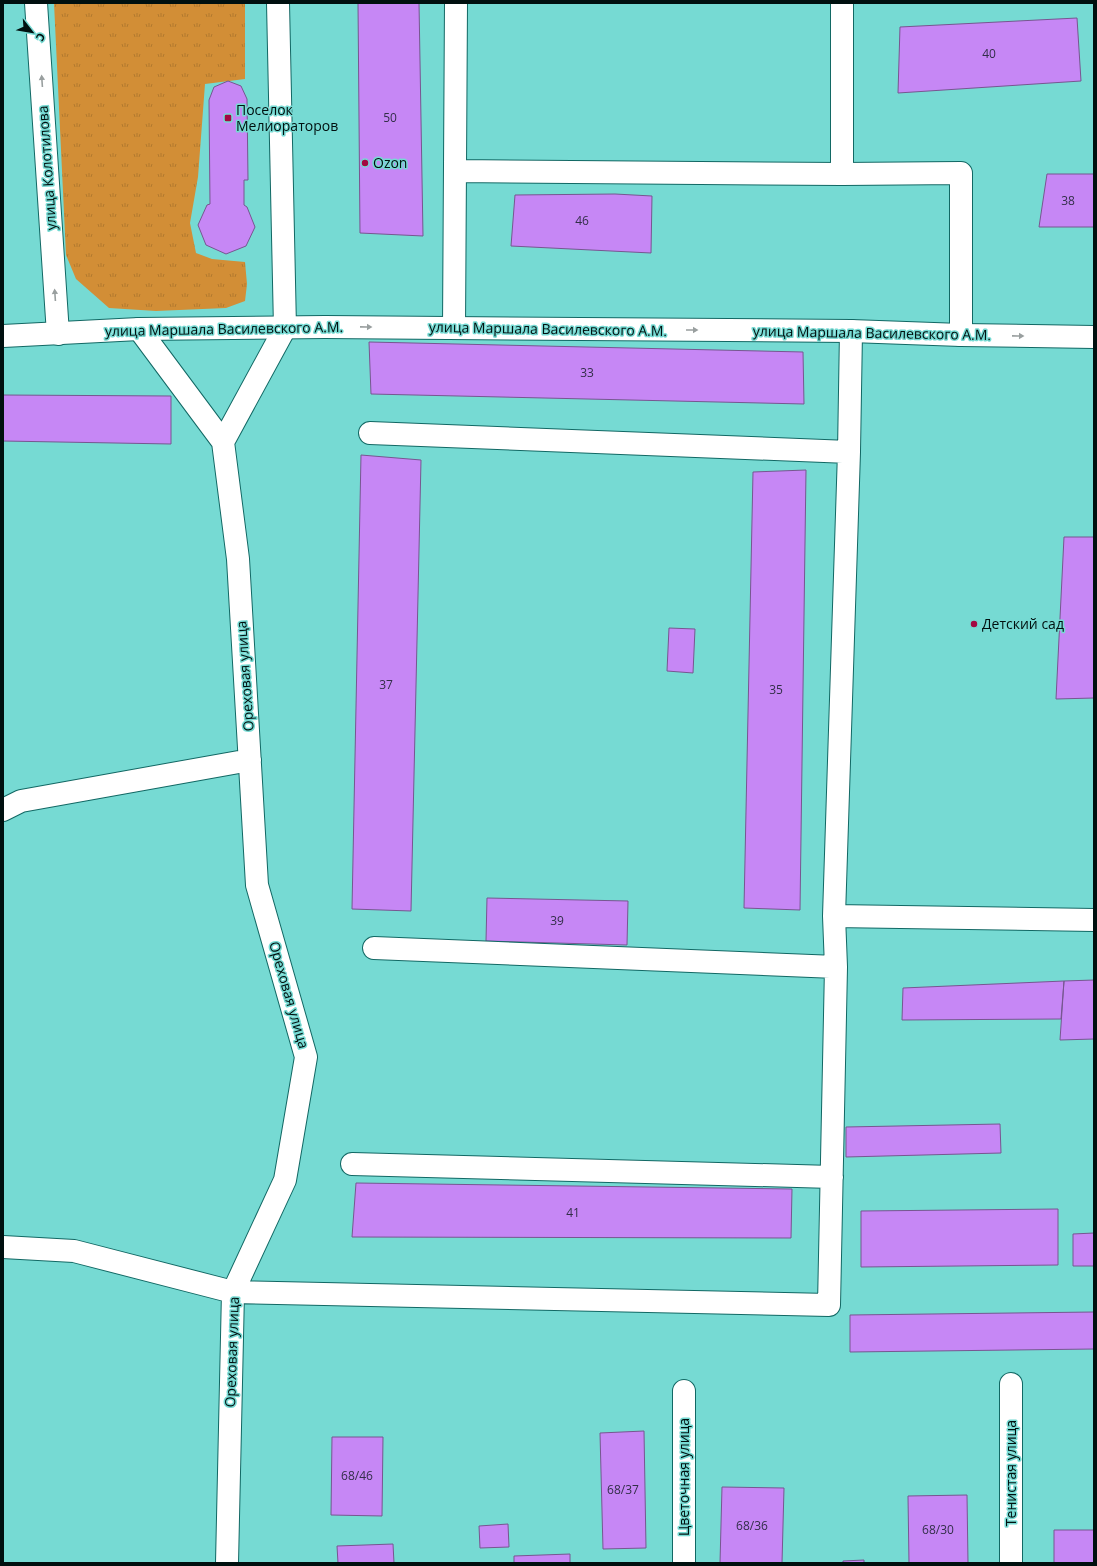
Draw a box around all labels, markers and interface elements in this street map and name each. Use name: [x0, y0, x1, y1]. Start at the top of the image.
north arrow: [12, 12, 52, 52]
text: С: [33, 31, 49, 44]
house number: 40: [982, 45, 996, 62]
one-way arrow: [38, 75, 45, 87]
place label: Поселок Мелиораторов: [236, 100, 338, 135]
street label: улица Колотилова: [33, 105, 60, 231]
house number: 50: [383, 109, 397, 126]
marker: Поселок Мелиораторов: [223, 113, 233, 123]
place label: Ozon: [373, 153, 407, 172]
marker: Ozon: [360, 158, 370, 168]
house number: 38: [1061, 192, 1075, 209]
house number: 46: [575, 212, 589, 229]
one-way arrow: [52, 289, 59, 301]
street label: улица Маршала Василевского А.М.: [105, 317, 343, 340]
street label: улица Маршала Василевского А.М.: [429, 317, 667, 340]
street label: улица Маршала Василевского А.М.: [753, 321, 991, 344]
one-way arrow: [360, 324, 373, 330]
one-way arrow: [686, 327, 699, 333]
one-way arrow: [1012, 333, 1025, 339]
house number: 33: [580, 364, 594, 381]
place label: Детский сад: [982, 614, 1064, 633]
marker: Детский сад: [969, 619, 979, 629]
street label: Ореховая улица: [231, 620, 258, 732]
house number: 37: [379, 676, 393, 693]
house number: 35: [769, 681, 783, 698]
house number: 39: [550, 912, 564, 929]
street label: Ореховая улица: [265, 939, 314, 1051]
house number: 41: [566, 1204, 580, 1221]
street label: Ореховая улица: [220, 1296, 243, 1408]
street label: Цветочная улица: [674, 1418, 693, 1536]
street label: Тенистая улица: [1001, 1420, 1020, 1526]
house number: 68/46: [341, 1467, 373, 1484]
house number: 68/37: [607, 1481, 639, 1498]
house number: 68/36: [736, 1517, 768, 1534]
house number: 68/30: [922, 1521, 954, 1538]

